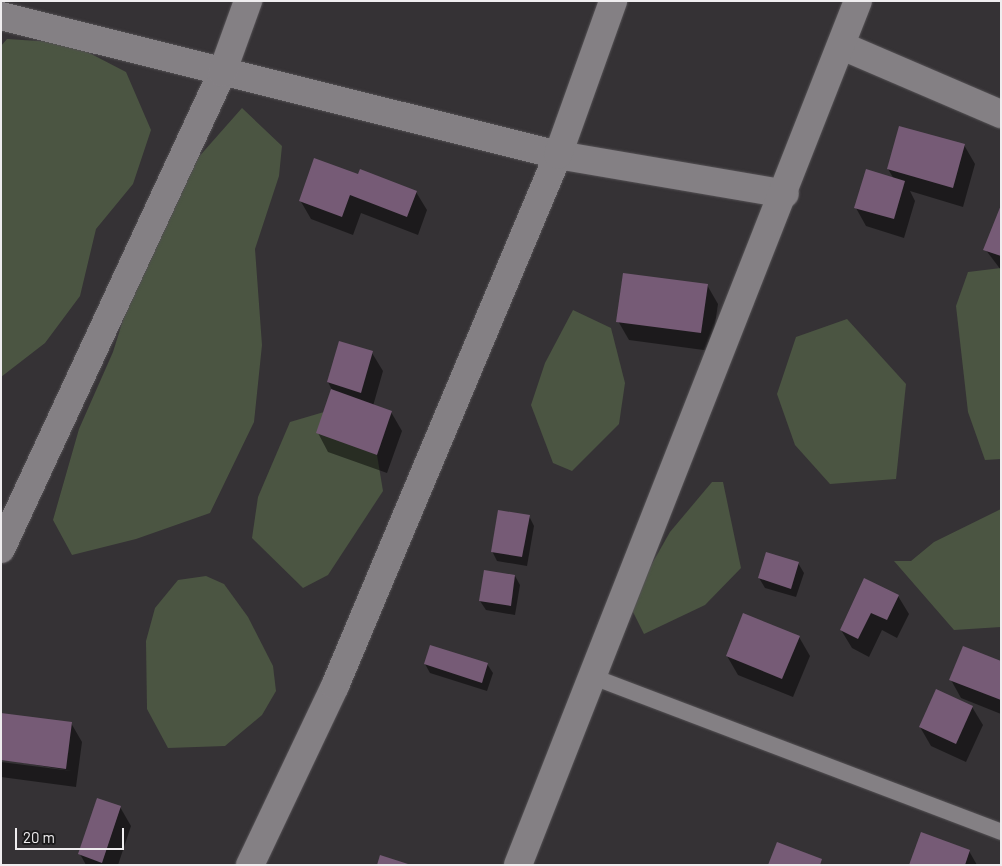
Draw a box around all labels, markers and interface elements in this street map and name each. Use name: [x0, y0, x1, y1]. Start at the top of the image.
scale bar: [18, 818, 126, 850]
text: 20 m: [23, 828, 55, 846]

